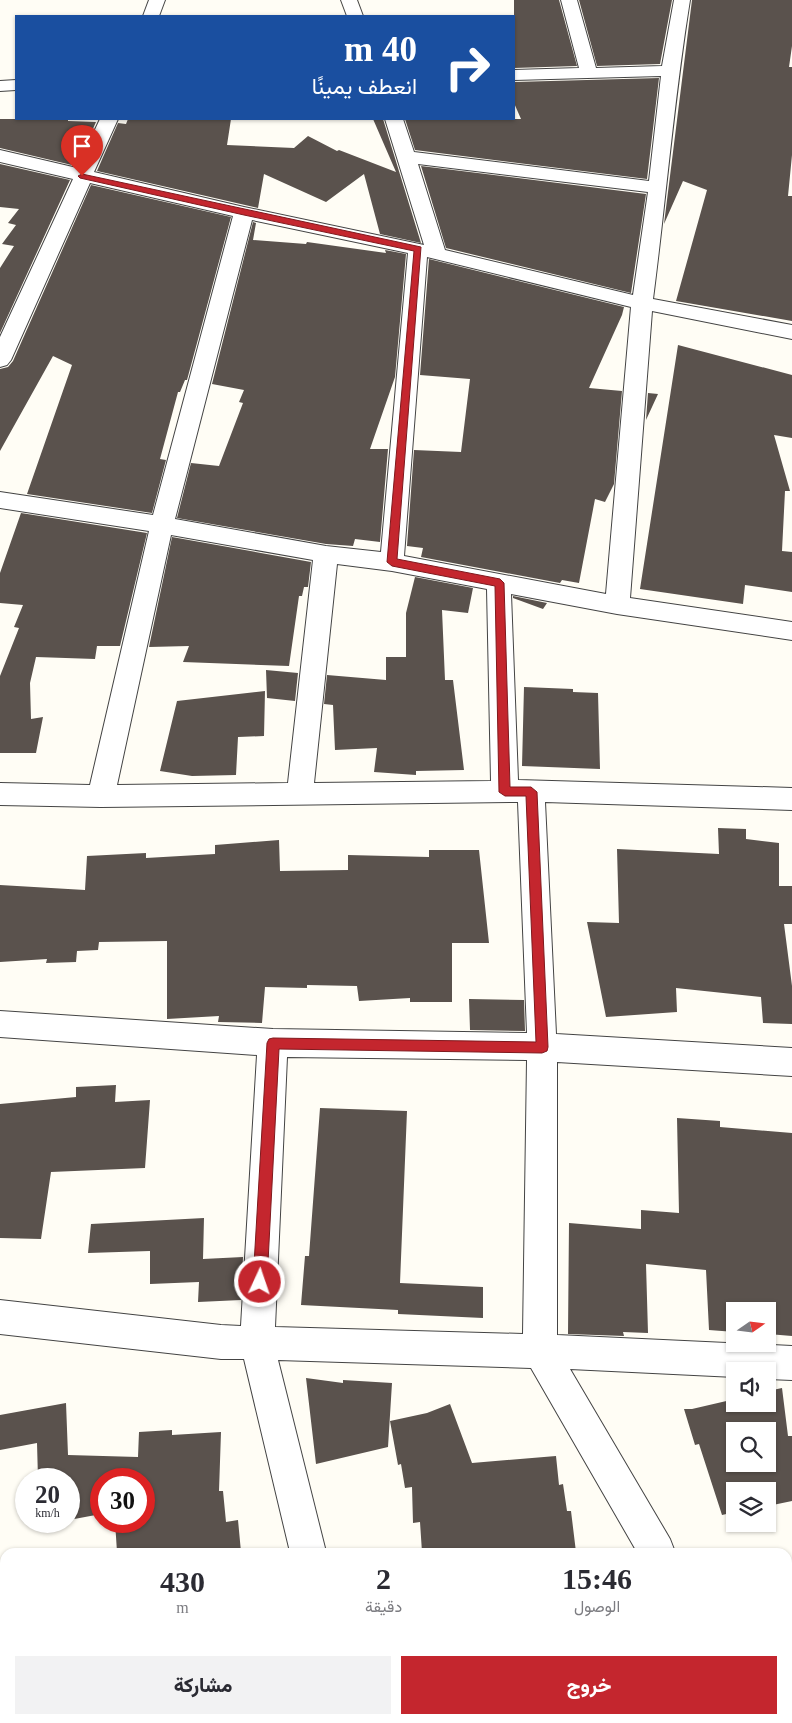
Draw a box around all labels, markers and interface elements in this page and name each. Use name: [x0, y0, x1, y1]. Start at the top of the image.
text: 40 m: [344, 30, 417, 69]
icon: right: [435, 35, 500, 100]
text: انعطف يمينًا: [312, 74, 417, 99]
pin: [61, 125, 103, 176]
icon: arrive: [68, 132, 96, 160]
position arrow: [233, 1255, 285, 1307]
north arrow: [726, 1302, 776, 1352]
map controls: [726, 1302, 776, 1532]
button: sound: [726, 1362, 776, 1412]
button: search: [726, 1422, 776, 1472]
speed limit sign: 30: [90, 1468, 155, 1533]
text: 20: [35, 1481, 60, 1508]
button: layers: [726, 1482, 776, 1532]
text: km/h: [35, 1506, 60, 1520]
text: 2: [376, 1562, 391, 1595]
text: 15:46: [562, 1562, 632, 1595]
text: 430: [160, 1565, 205, 1598]
text: دقيقة: [365, 1598, 402, 1615]
text: الوصول: [574, 1598, 620, 1615]
text: m: [176, 1599, 189, 1616]
button: مشاركة: [15, 1656, 391, 1714]
button: خروج: [401, 1656, 777, 1714]

